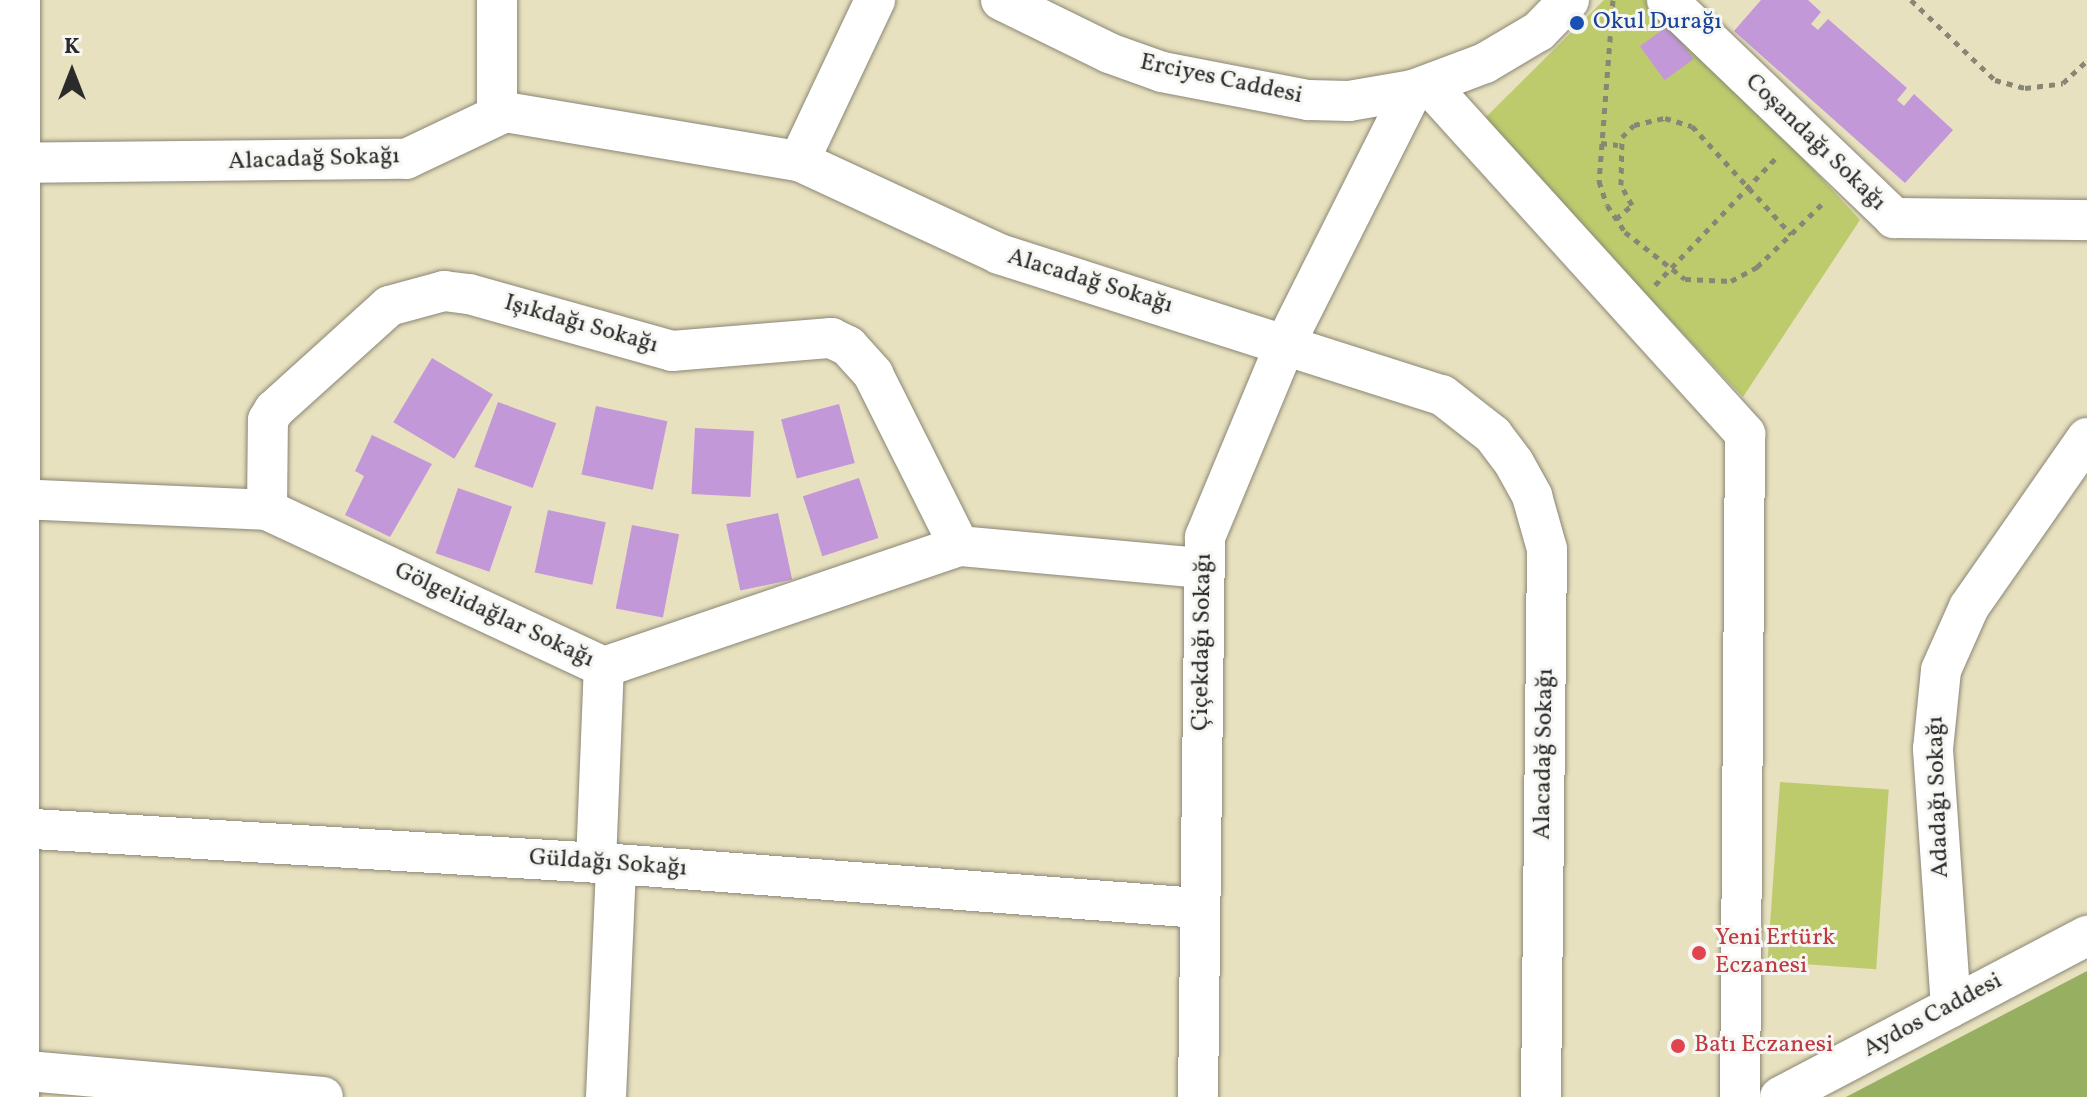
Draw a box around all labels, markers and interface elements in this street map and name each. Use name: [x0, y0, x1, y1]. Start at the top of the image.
place label: Okul Durağı: [1593, 9, 1722, 37]
marker: Okul Durağı: [1568, 14, 1586, 32]
north arrow: [32, 32, 112, 112]
text: K: [64, 32, 80, 63]
street label: Erciyes Caddesi: [1137, 49, 1305, 111]
street label: Coşandağı Sokağı: [1738, 68, 1892, 218]
street label: Alacadağ Sokağı: [228, 143, 400, 177]
street label: Alacadağ Sokağı: [1004, 243, 1176, 321]
street label: Işıkdağı Sokağı: [501, 289, 661, 361]
street label: Çiçekdağı Sokağı: [1187, 553, 1219, 731]
street label: Gölgelidağlar Sokağı: [389, 557, 599, 675]
street label: Alacadağ Sokağı: [1529, 668, 1561, 840]
street label: Adadağı Sokağı: [1922, 716, 1956, 878]
street label: Güldağı Sokağı: [528, 844, 688, 884]
place label: Yeni Ertürk Eczanesi: [1715, 925, 1835, 981]
marker: Yeni Ertürk Eczanesi: [1690, 944, 1708, 962]
street label: Aydos Caddesi: [1859, 967, 2007, 1065]
place label: Batı Eczanesi: [1694, 1032, 1833, 1060]
marker: Batı Eczanesi: [1669, 1037, 1687, 1055]

